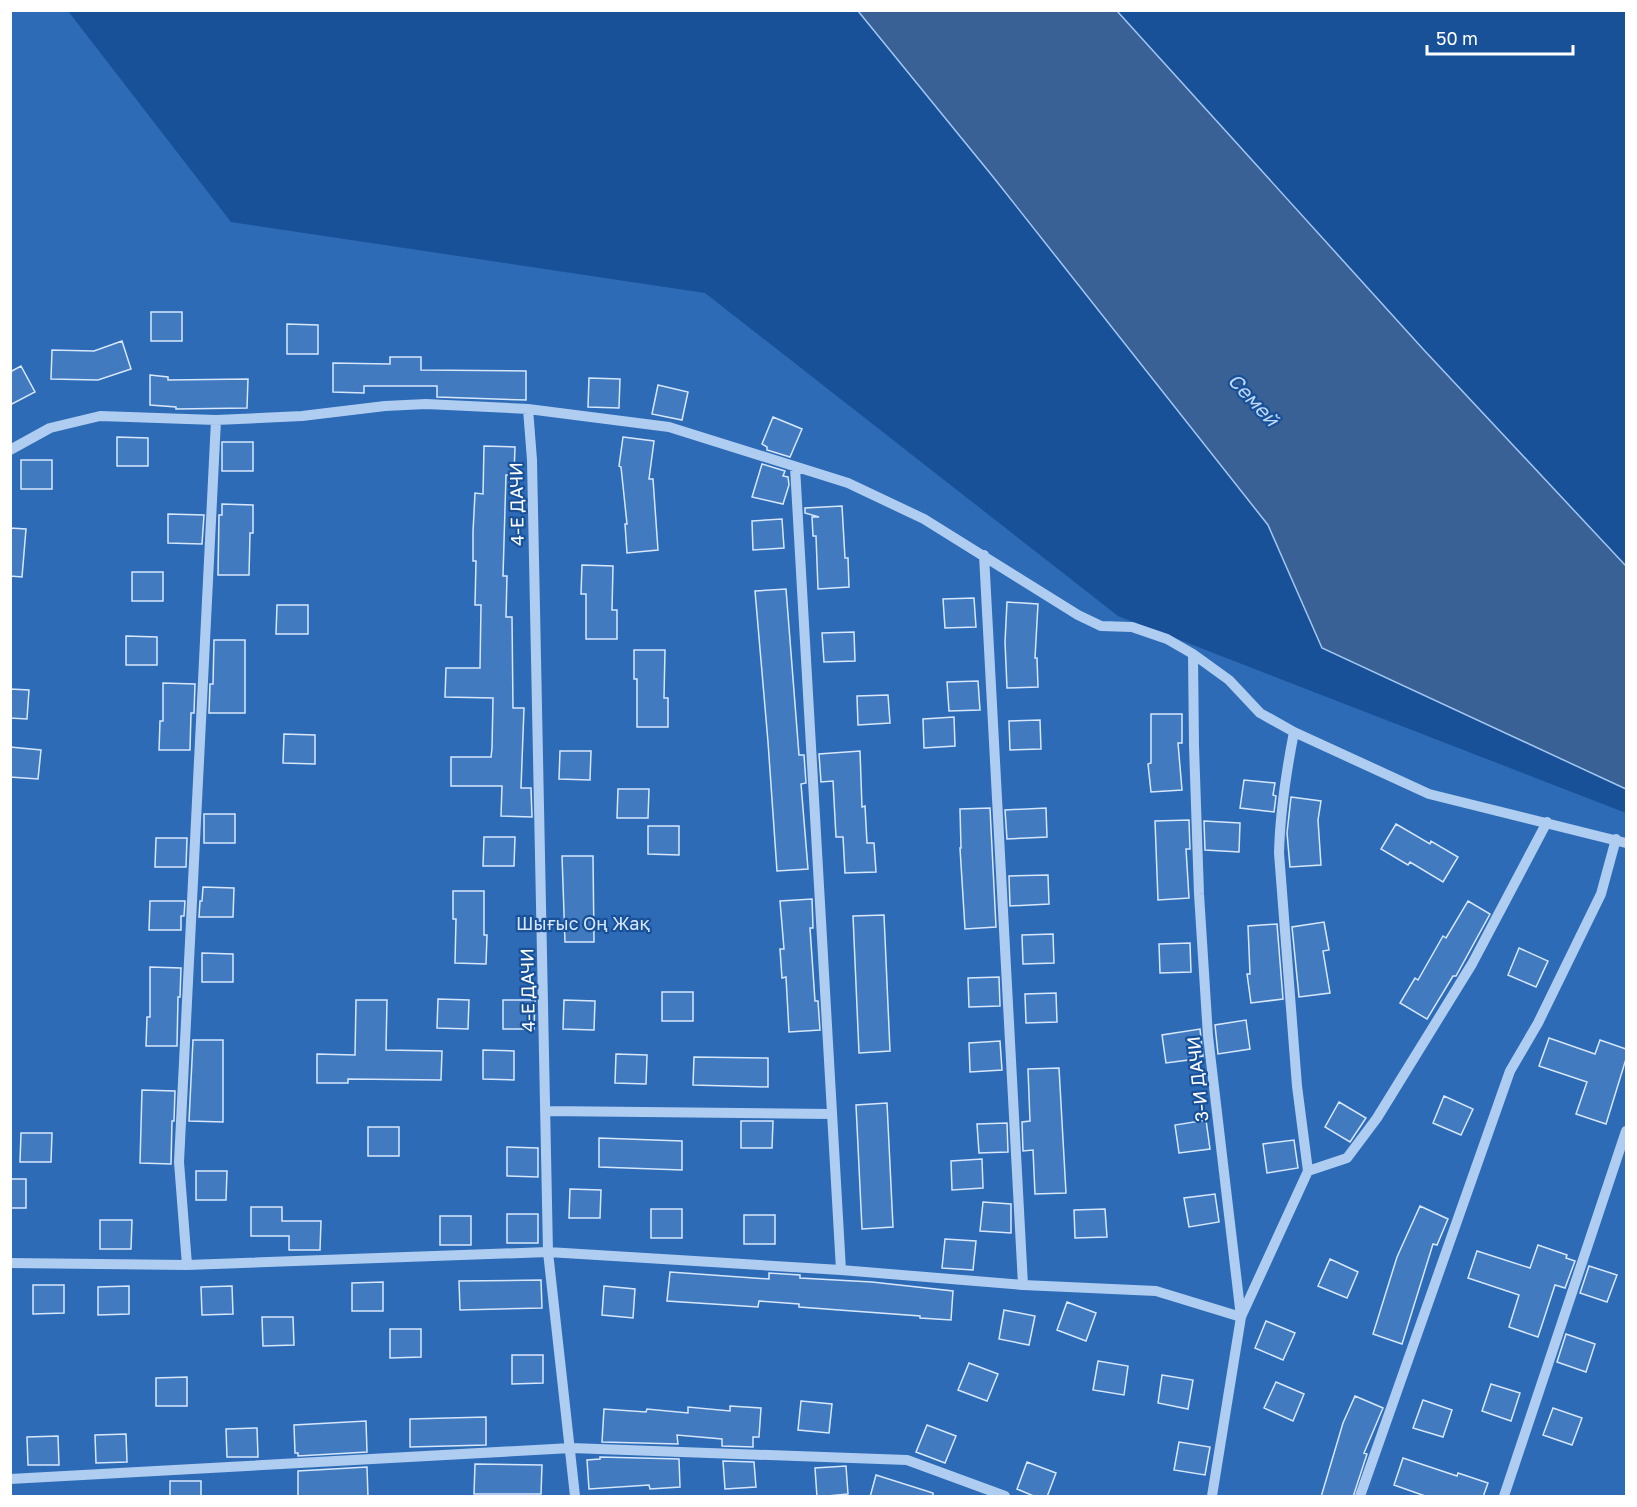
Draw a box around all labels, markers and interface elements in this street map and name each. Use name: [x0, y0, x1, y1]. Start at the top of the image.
scale bar: [1427, 18, 1572, 56]
text: 50 m: [1436, 27, 1478, 49]
water label: Семей: [1224, 368, 1286, 432]
street label: 4-Е ДАЧИ: [504, 462, 528, 546]
park label: Шығыс Оң Жақ: [516, 912, 650, 934]
street label: 4-Е ДАЧИ: [515, 948, 539, 1032]
street label: 3-И ДАЧИ: [1182, 1035, 1212, 1123]

